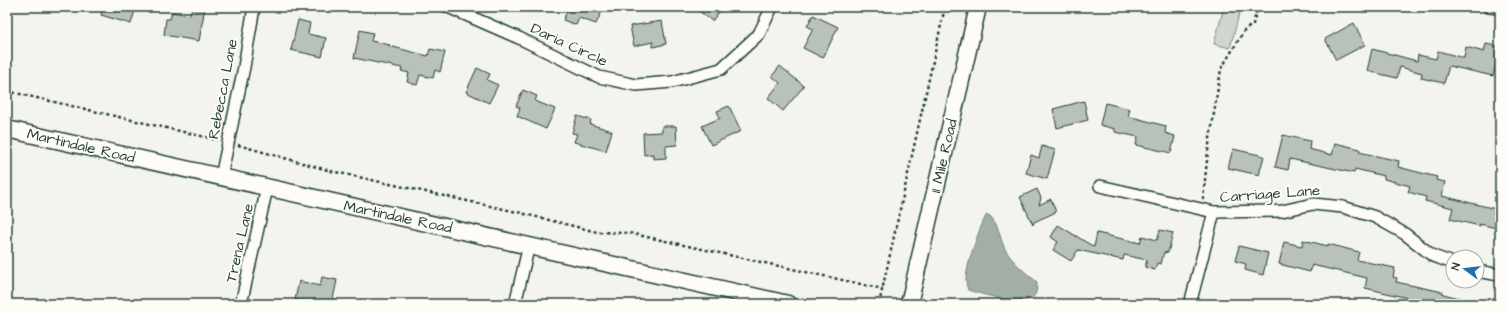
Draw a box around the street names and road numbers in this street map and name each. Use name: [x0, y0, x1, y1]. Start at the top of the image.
street label: Daria Circle: [527, 18, 611, 72]
street label: Rebecca Lane: [203, 37, 243, 141]
street label: 11 Mile Road: [925, 117, 963, 195]
street label: Martindale Road: [25, 123, 137, 169]
street label: Carriage Lane: [1219, 180, 1321, 209]
street label: Martindale Road: [342, 195, 454, 239]
street label: Trena Lane: [221, 201, 259, 285]

